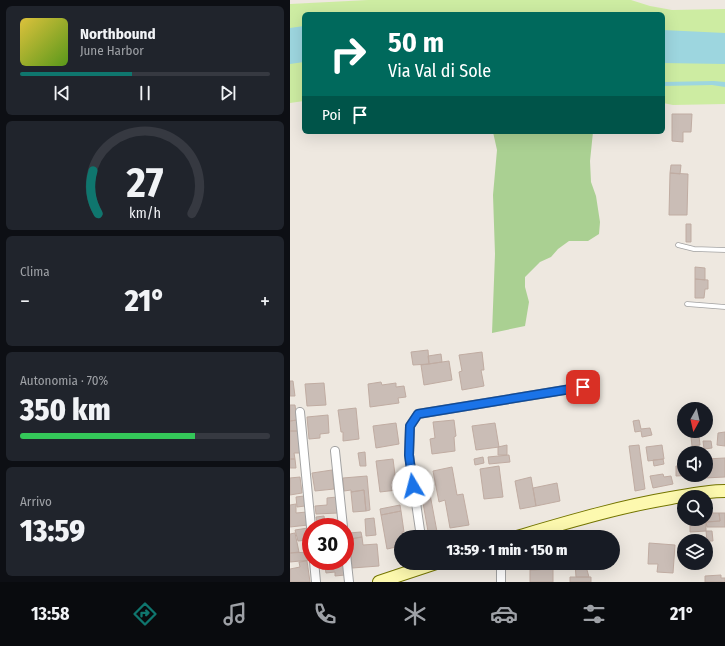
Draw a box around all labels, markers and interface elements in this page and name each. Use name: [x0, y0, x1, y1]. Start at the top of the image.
text: Northbound: [80, 25, 156, 43]
text: 50 m: [388, 26, 444, 59]
icon: right: [322, 28, 374, 80]
text: June Harbor: [80, 43, 144, 58]
text: Via Val di Sole: [388, 60, 491, 82]
icon: previous: [51, 82, 73, 104]
icon: pause: [134, 82, 156, 104]
icon: next: [217, 82, 239, 104]
icon: arrive: [349, 104, 371, 126]
text: Poi: [322, 106, 341, 124]
text: 27: [126, 158, 164, 208]
text: km/h: [129, 204, 161, 221]
text: Clima: [20, 264, 50, 279]
text: 21°: [125, 283, 165, 319]
text: −: [20, 288, 30, 315]
text: +: [260, 288, 270, 315]
pin: [566, 370, 600, 404]
text: Autonomia · 70%: [20, 373, 108, 388]
icon: arrive: [572, 376, 594, 398]
text: 350 km: [20, 392, 111, 428]
north arrow: [677, 402, 713, 438]
map controls: [677, 402, 713, 570]
button: sound: [677, 446, 713, 482]
position arrow: [392, 465, 434, 507]
button: search: [677, 490, 713, 526]
text: Arrivo: [20, 494, 52, 509]
text: 13:59: [20, 513, 85, 549]
speed limit sign: 30: [302, 518, 354, 570]
button: layers: [677, 534, 713, 570]
text: 13:59 · 1 min · 150 m: [447, 541, 567, 559]
icon: directions: [131, 600, 159, 628]
icon: music: [221, 600, 249, 628]
icon: phone: [311, 600, 339, 628]
icon: climate: [401, 600, 429, 628]
icon: car: [490, 600, 518, 628]
icon: filters: [580, 600, 608, 628]
text: 13:58: [31, 603, 70, 625]
text: 21°: [670, 603, 694, 625]

